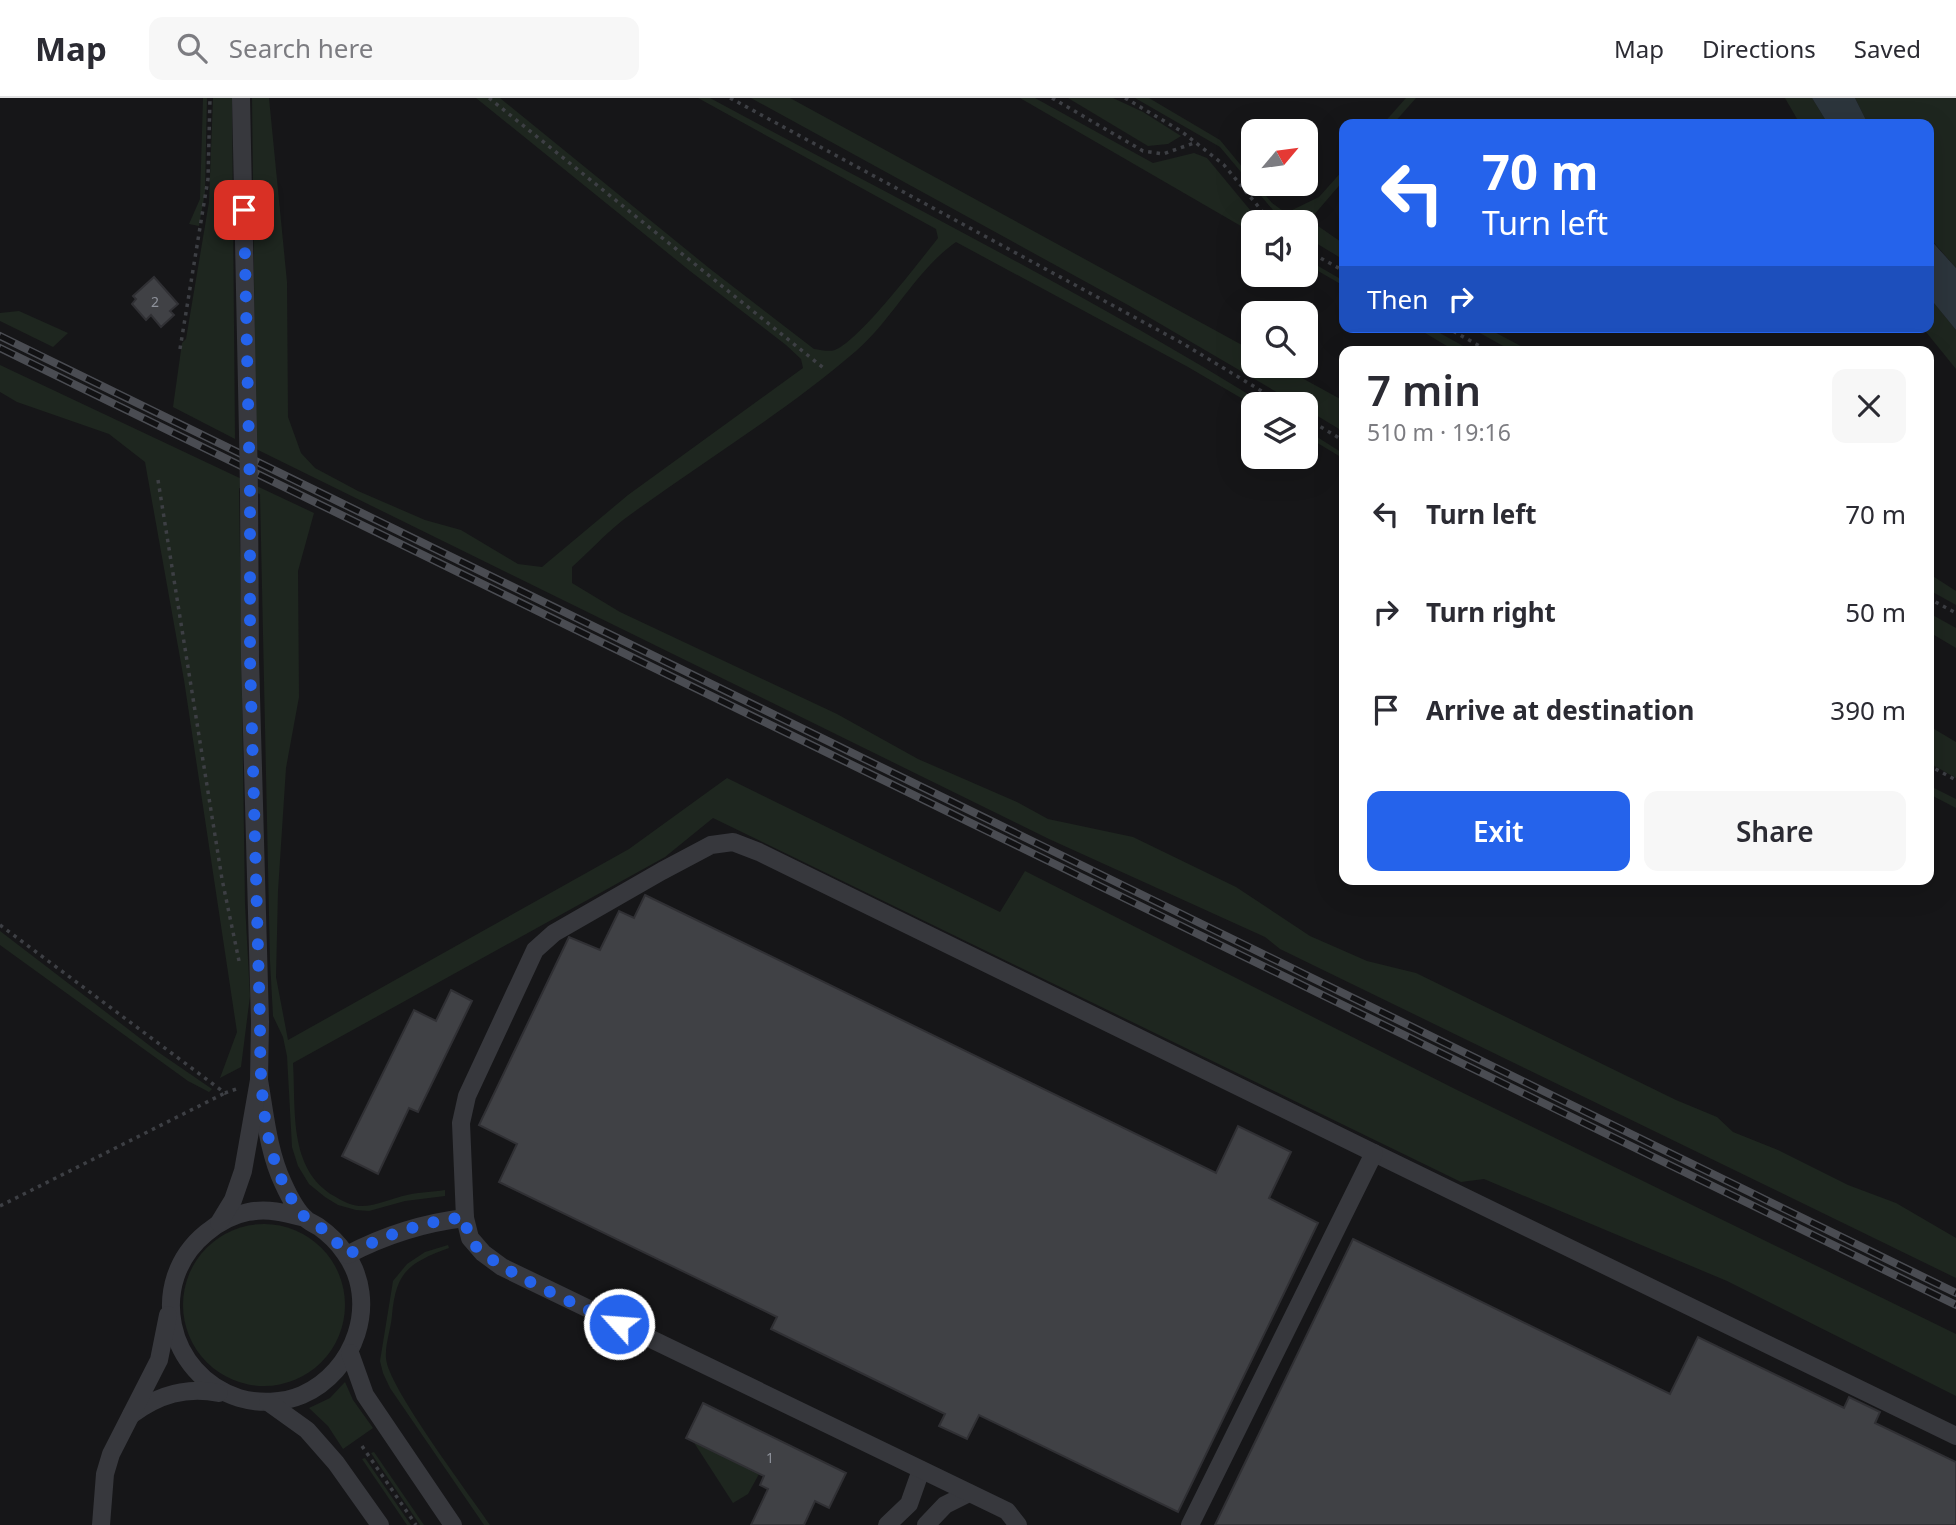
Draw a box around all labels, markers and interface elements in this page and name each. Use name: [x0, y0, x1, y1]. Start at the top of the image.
search box: [149, 17, 639, 80]
text: Map: [35, 26, 107, 71]
icon: search: [173, 29, 211, 67]
text: Search here: [229, 30, 373, 66]
text: Map: [1614, 32, 1664, 65]
text: Directions: [1702, 32, 1816, 65]
text: Saved: [1854, 32, 1921, 65]
north arrow: [1241, 119, 1318, 196]
map controls: [1241, 119, 1318, 469]
text: 70 m: [1482, 138, 1599, 204]
icon: left: [1367, 147, 1458, 238]
pin: [214, 180, 274, 240]
icon: arrive: [225, 191, 263, 229]
text: Turn left: [1482, 201, 1608, 244]
button: sound: [1241, 210, 1318, 287]
icon: right: [1442, 280, 1480, 318]
text: Then: [1367, 281, 1428, 317]
house number: 2: [151, 292, 159, 311]
button: search: [1241, 301, 1318, 378]
text: 7 min: [1367, 361, 1481, 418]
button: close: [1832, 369, 1906, 443]
button: layers: [1241, 392, 1318, 469]
text: 510 m · 19:16: [1367, 416, 1511, 448]
icon: left: [1367, 495, 1405, 533]
text: Turn left: [1426, 496, 1537, 532]
text: 70 m: [1845, 496, 1906, 532]
icon: right: [1367, 593, 1405, 631]
text: Turn right: [1426, 594, 1556, 630]
text: 50 m: [1845, 594, 1906, 630]
icon: arrive: [1367, 691, 1405, 729]
text: Arrive at destination: [1426, 692, 1695, 728]
text: 390 m: [1830, 692, 1906, 728]
button: Exit: [1367, 791, 1630, 871]
button: Share: [1644, 791, 1906, 871]
position arrow: [582, 1287, 656, 1361]
house number: 1: [766, 1448, 774, 1467]

